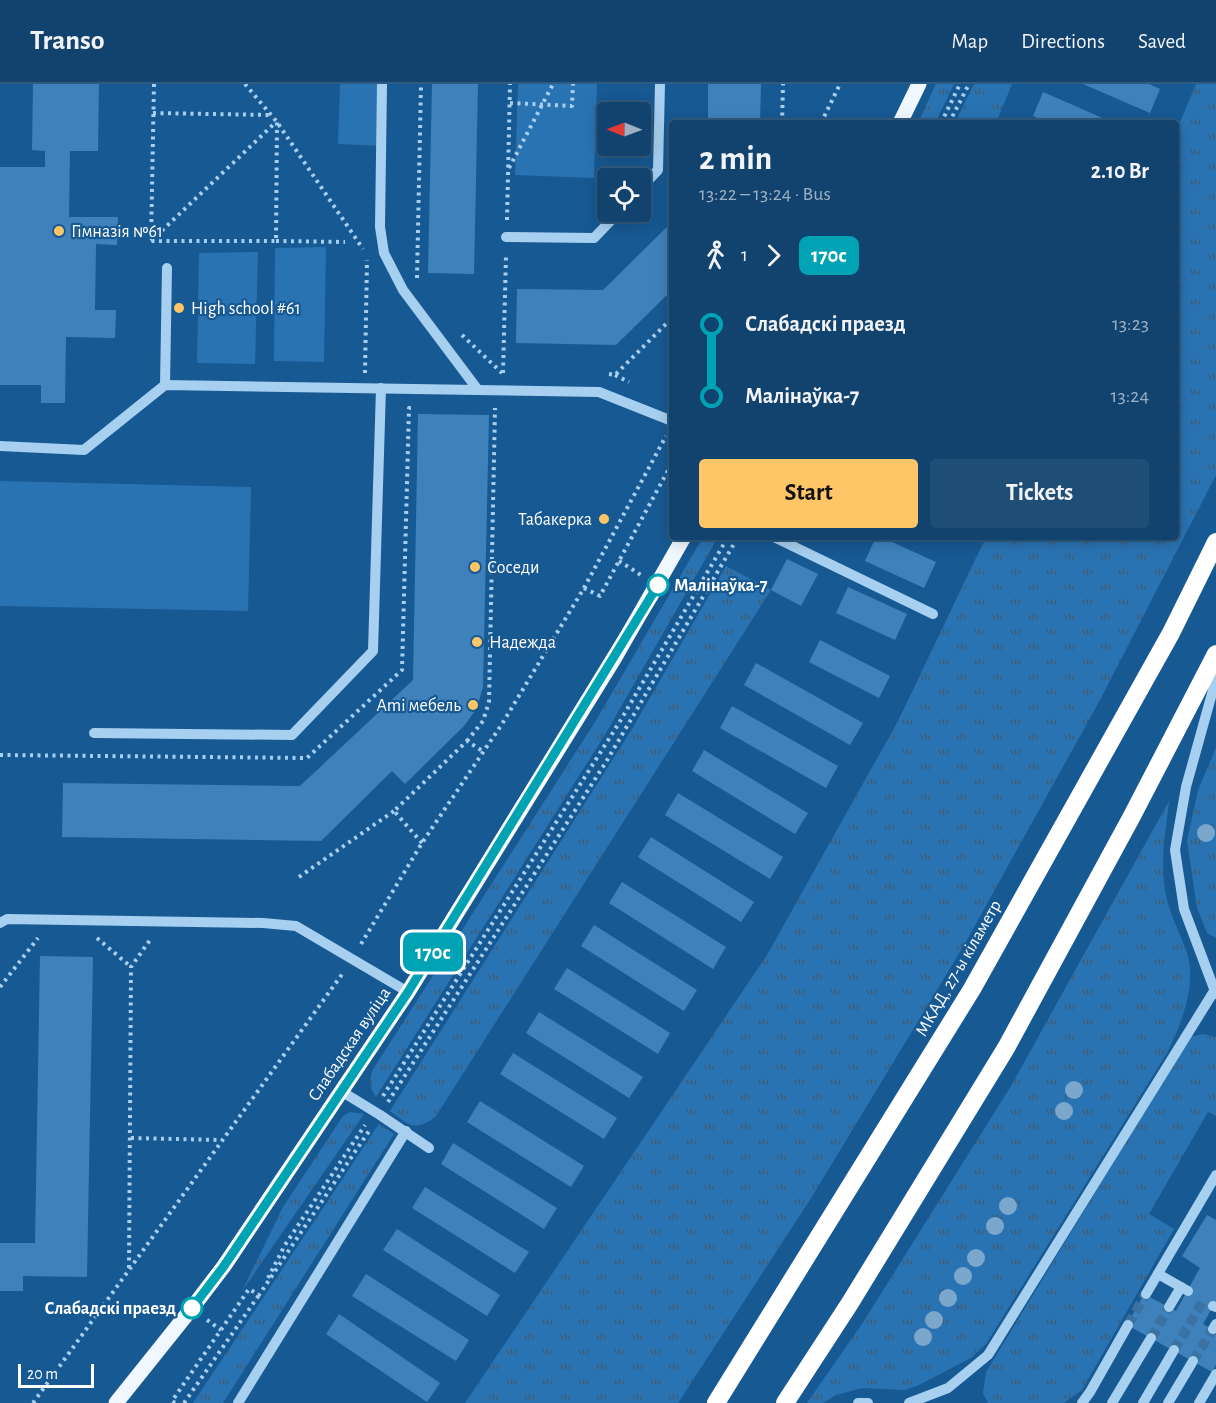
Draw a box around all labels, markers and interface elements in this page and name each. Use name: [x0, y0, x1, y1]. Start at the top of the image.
text: Transo: [30, 27, 105, 55]
text: Map: [952, 31, 988, 52]
text: Directions: [1021, 31, 1105, 52]
text: Saved: [1138, 31, 1186, 52]
north arrow: [597, 102, 651, 156]
map controls: [597, 102, 651, 222]
text: 2 min: [699, 143, 772, 176]
text: 2.10 Br: [1091, 160, 1149, 182]
button: locate: [597, 168, 651, 222]
text: 13:22 – 13:24 · Bus: [699, 184, 831, 204]
place label: Гімназія №61: [71, 223, 163, 241]
marker: Гімназія №61: [52, 224, 66, 238]
icon: walk: [699, 239, 732, 272]
icon: forward: [757, 239, 790, 272]
text: 1: [741, 245, 748, 265]
text: 170с: [811, 245, 847, 266]
place label: High school #61: [191, 300, 301, 318]
marker: High school #61: [172, 301, 186, 315]
text: Слабадскі праезд: [745, 313, 906, 335]
text: 13:23: [1112, 314, 1149, 334]
text: Малінаўка-7: [745, 385, 859, 407]
text: 13:24: [1111, 386, 1149, 406]
button: Start: [699, 459, 918, 528]
button: Tickets: [930, 459, 1149, 528]
place label: Табакерка: [518, 510, 592, 529]
marker: Табакерка: [597, 512, 611, 526]
place label: Соседи: [487, 559, 539, 577]
marker: Соседи: [468, 560, 482, 574]
marker: Малінаўка-7: [647, 574, 669, 596]
place label: Малінаўка-7: [674, 577, 768, 595]
place label: Надежда: [489, 634, 556, 652]
marker: Надежда: [470, 635, 484, 649]
place label: Ami мебель: [377, 696, 461, 715]
marker: Ami мебель: [466, 698, 480, 712]
street label: МКАД, 27-ы кіламетр: [913, 897, 1005, 1040]
line badge: 170с: [391, 932, 475, 972]
text: 170с: [415, 942, 451, 963]
street label: Слабадская вуліца: [304, 984, 395, 1105]
marker: Слабадскі праезд: [181, 1297, 203, 1319]
place label: Слабадскі праезд: [44, 1300, 176, 1318]
scale bar: [18, 1361, 94, 1388]
text: 20 m: [27, 1366, 58, 1382]

